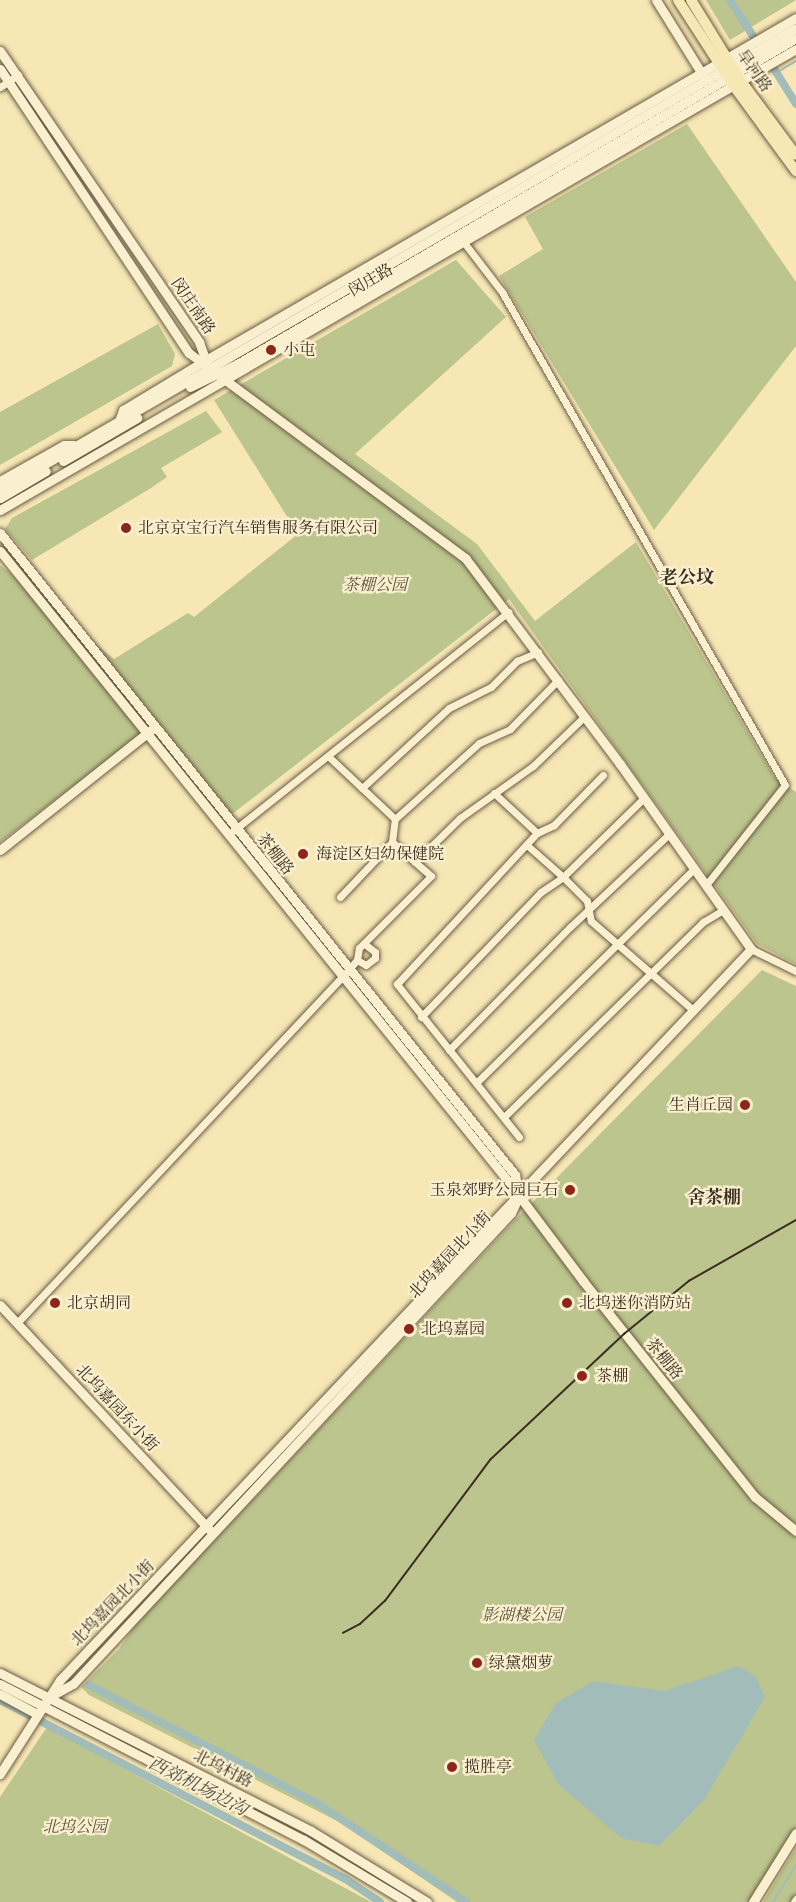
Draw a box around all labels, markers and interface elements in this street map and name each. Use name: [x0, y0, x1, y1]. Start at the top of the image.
street label: 旱河路: [732, 46, 776, 96]
street label: 闵庄路: [345, 260, 397, 300]
street label: 闵庄南路: [167, 274, 219, 338]
place label: 小屯: [283, 340, 315, 360]
marker: 小屯: [264, 343, 278, 357]
place label: 北京京宝行汽车销售服务有限公司: [138, 518, 378, 538]
marker: 北京京宝行汽车销售服务有限公司: [119, 521, 133, 535]
district label: 老公坟: [660, 566, 714, 588]
park label: 茶棚公园: [343, 575, 407, 595]
street label: 茶棚路: [253, 829, 297, 879]
place label: 海淀区妇幼保健院: [316, 844, 444, 864]
marker: 海淀区妇幼保健院: [294, 845, 312, 863]
place label: 生肖丘园: [669, 1095, 733, 1115]
marker: 生肖丘园: [738, 1098, 752, 1112]
place label: 玉泉郊野公园巨石: [430, 1180, 558, 1200]
marker: 玉泉郊野公园巨石: [563, 1183, 577, 1197]
district label: 舍茶棚: [687, 1186, 741, 1208]
street label: 北坞嘉园北小街: [405, 1207, 495, 1303]
place label: 北京胡同: [67, 1293, 131, 1313]
place label: 北坞迷你消防站: [579, 1293, 691, 1313]
marker: 北京胡同: [48, 1296, 62, 1310]
marker: 北坞迷你消防站: [560, 1296, 574, 1310]
place label: 北坞嘉园: [421, 1319, 485, 1339]
marker: 北坞嘉园: [402, 1322, 416, 1336]
street label: 茶棚路: [641, 1334, 687, 1384]
street label: 北坞嘉园东小街: [72, 1360, 162, 1456]
place label: 茶棚: [596, 1366, 628, 1386]
marker: 茶棚: [573, 1367, 591, 1385]
street label: 北坞嘉园北小街: [67, 1556, 159, 1650]
park label: 影湖楼公园: [482, 1605, 562, 1625]
place label: 绿黛烟萝: [489, 1653, 553, 1673]
marker: 绿黛烟萝: [470, 1656, 484, 1670]
street label: 北坞村路: [190, 1746, 256, 1792]
water label: 西郊机场边沟: [145, 1752, 251, 1820]
place label: 揽胜亭: [464, 1757, 512, 1777]
marker: 揽胜亭: [445, 1760, 459, 1774]
park label: 北坞公园: [43, 1817, 107, 1837]

